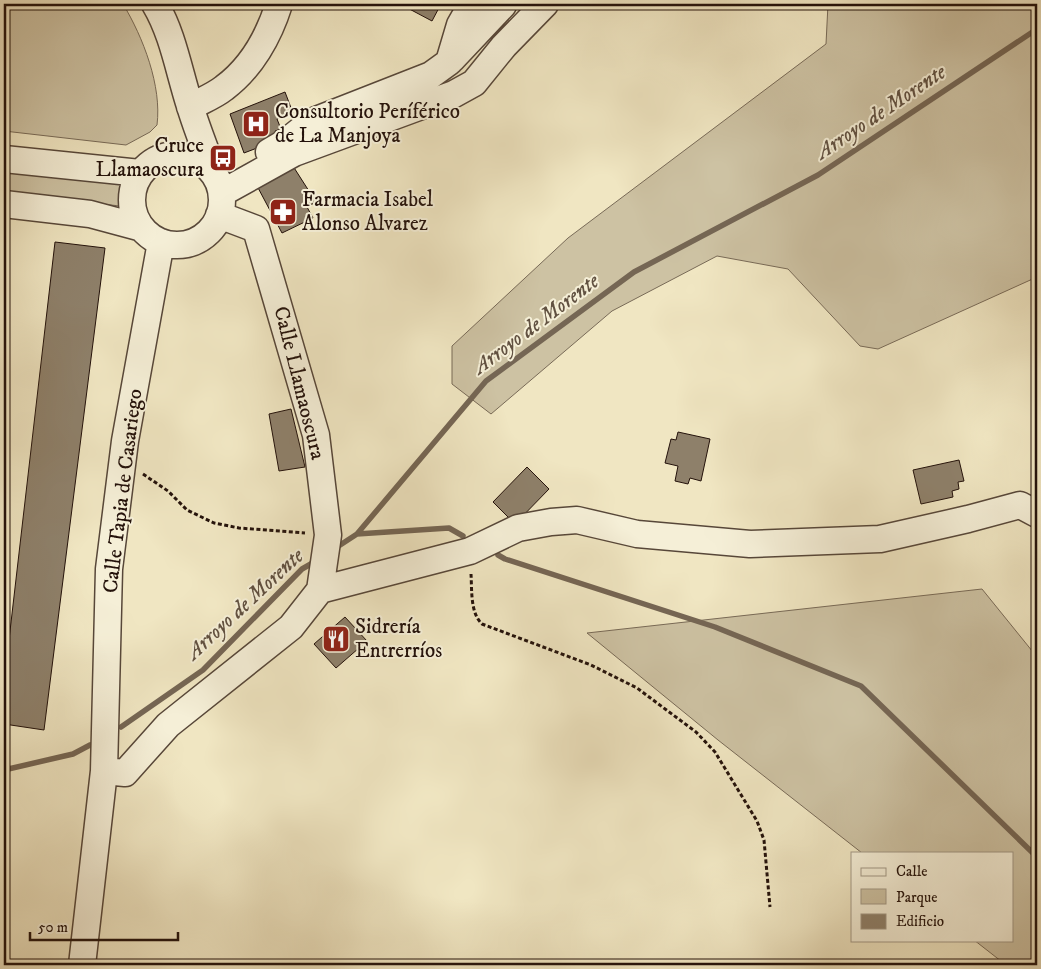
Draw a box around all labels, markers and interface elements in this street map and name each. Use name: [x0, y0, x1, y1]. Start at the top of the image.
water label: Arroyo de Morente: [808, 58, 952, 167]
place label: Consultorio Períférico de La Manjoya: [275, 99, 460, 149]
hospital icon: Consultorio Períférico de La Manjoya: [241, 109, 271, 139]
place label: Cruce Llamaoscura: [96, 133, 204, 183]
bus stop icon: Cruce Llamaoscura: [208, 143, 238, 173]
place label: Farmacia Isabel Alonso Alvarez: [302, 187, 434, 237]
pharmacy icon: Farmacia Isabel Alonso Alvarez: [268, 197, 298, 227]
water label: Arroyo de Morente: [465, 268, 605, 382]
street label: Calle Llamaoscura: [267, 304, 331, 462]
street label: Calle Tapia de Casariego: [98, 387, 148, 595]
water label: Arroyo de Morente: [178, 542, 310, 667]
place label: Sidrería Entrerríos: [355, 614, 442, 664]
restaurant icon: Sidrería Entrerríos: [321, 624, 351, 654]
legend: [851, 852, 1014, 942]
text: Calle: [896, 862, 928, 881]
text: Parque: [896, 888, 937, 907]
scale bar: [30, 909, 178, 941]
text: Edificio: [896, 912, 944, 931]
text: 50 m: [38, 918, 68, 937]

